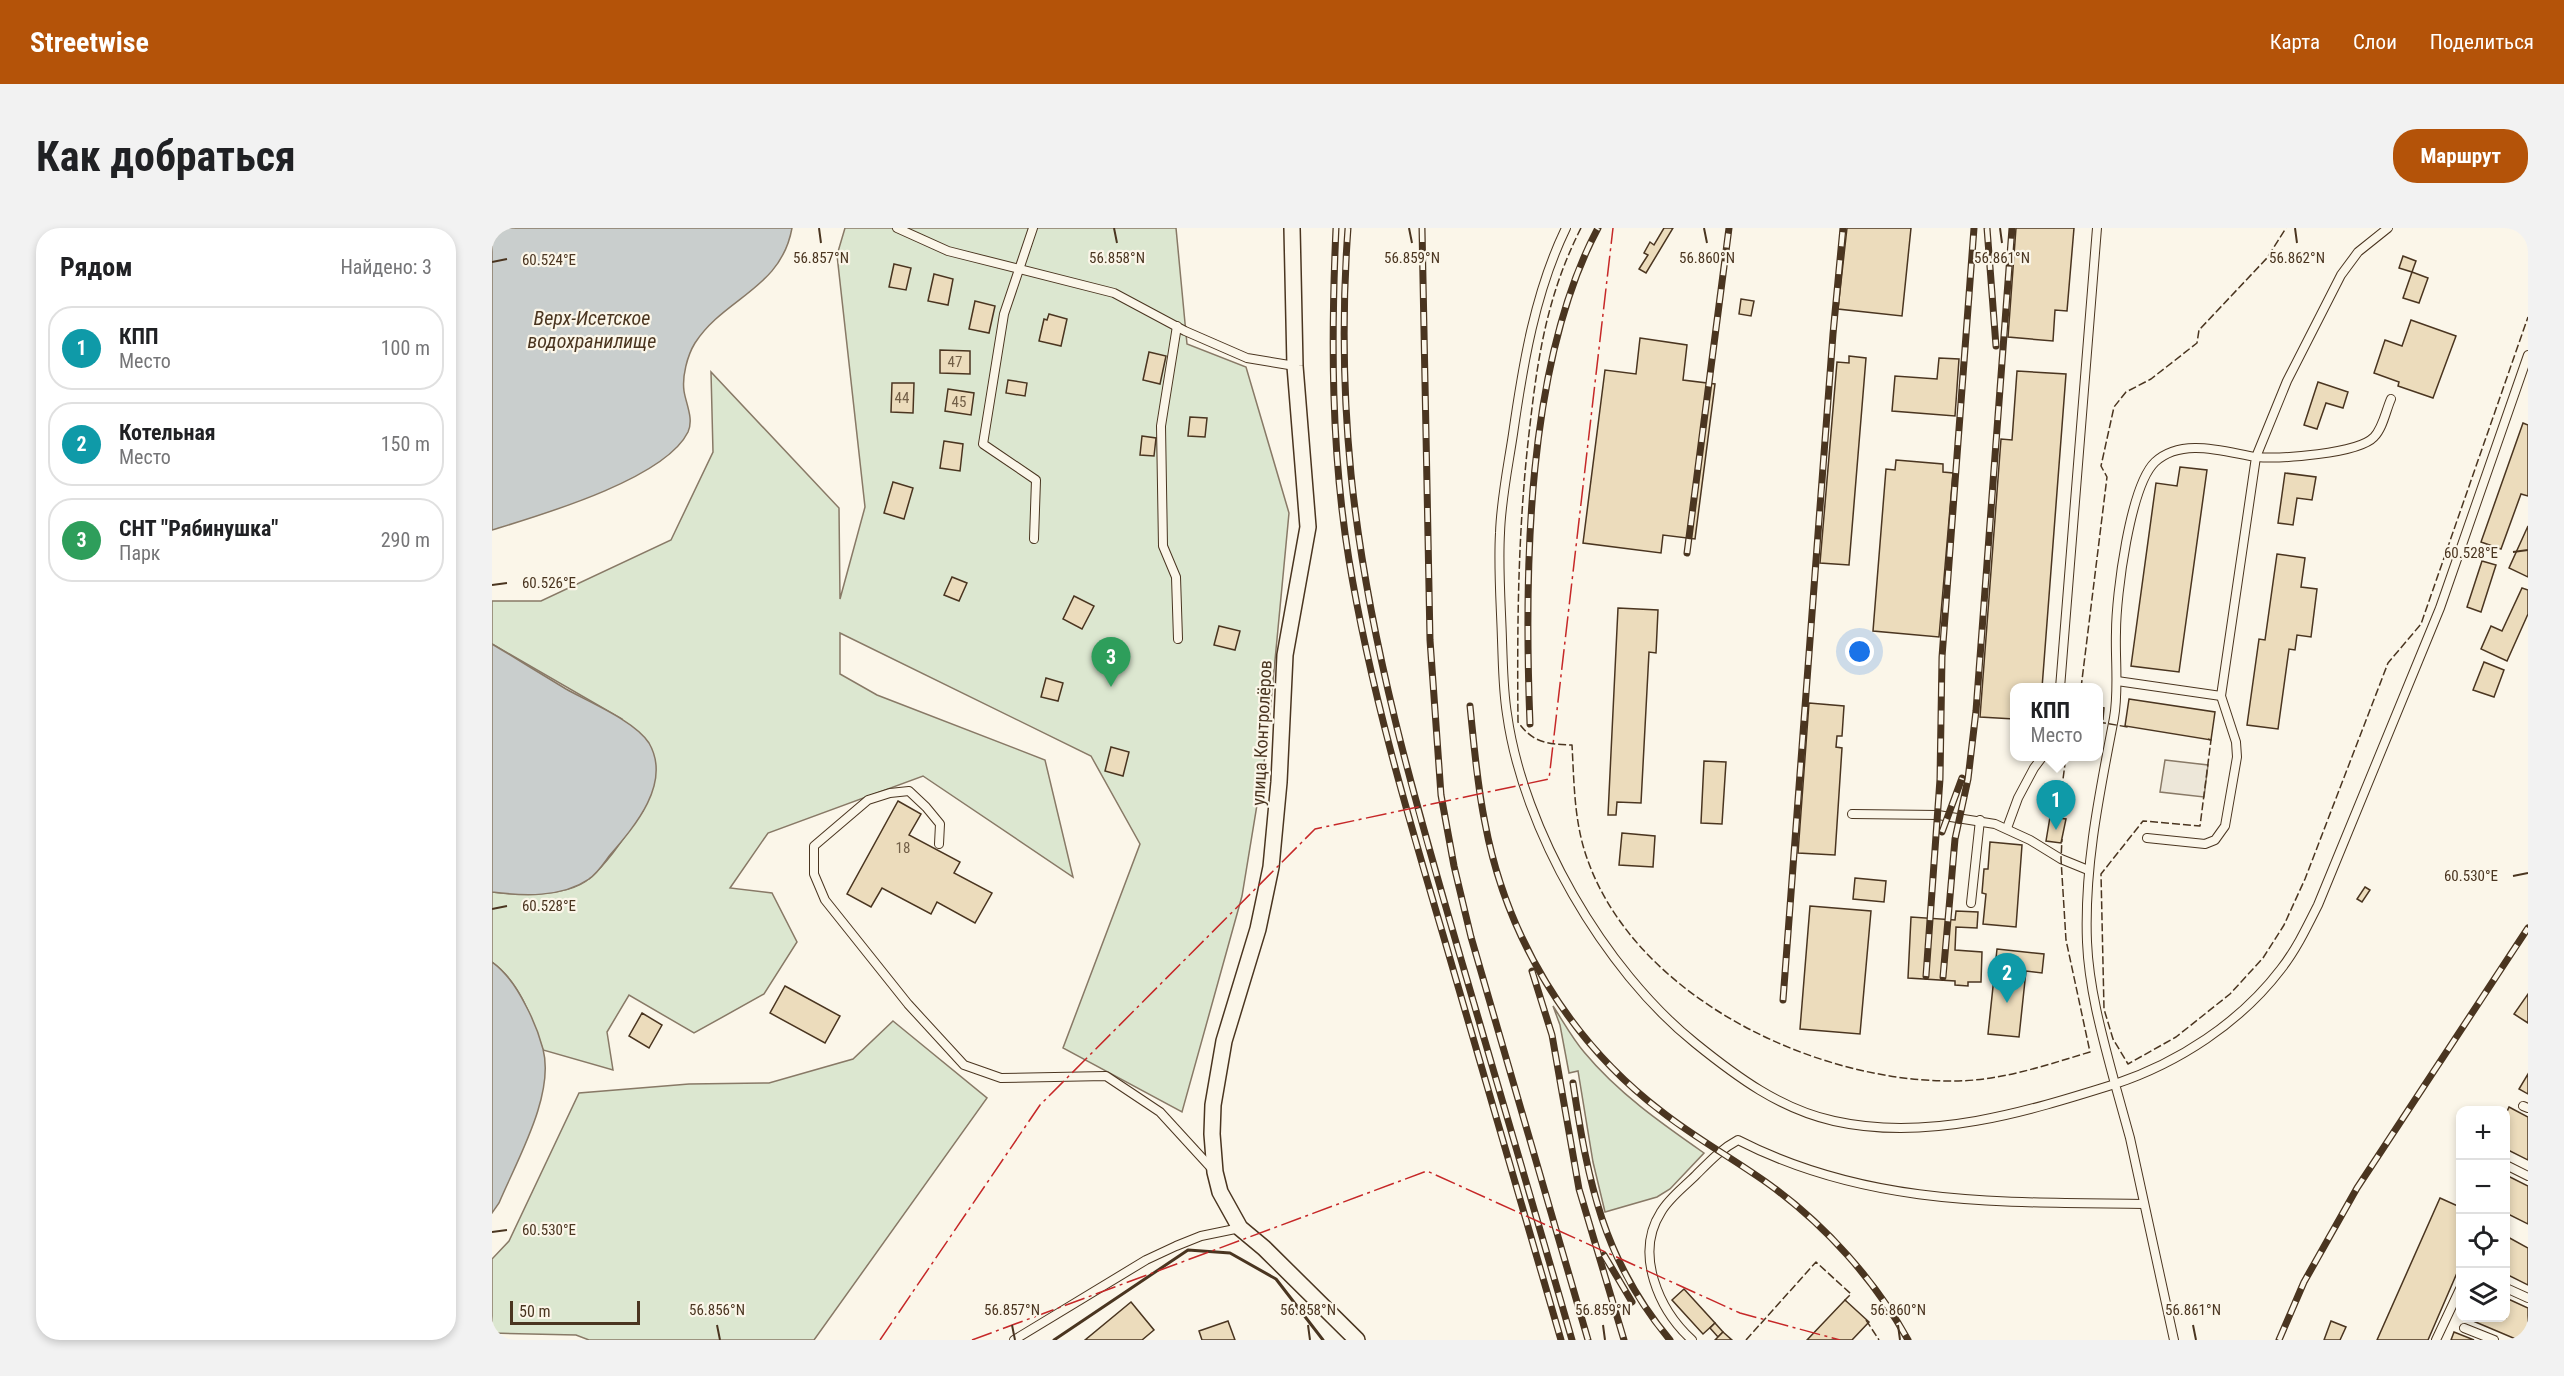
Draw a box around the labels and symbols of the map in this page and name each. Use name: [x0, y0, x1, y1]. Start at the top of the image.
text: 56.857°N: [793, 249, 849, 267]
text: 56.858°N: [1089, 249, 1145, 267]
text: 56.859°N: [1384, 249, 1440, 267]
text: 56.860°N: [1679, 249, 1735, 267]
text: 56.861°N: [1974, 249, 2030, 267]
text: 56.862°N: [2269, 249, 2325, 267]
text: 60.524°E: [522, 251, 576, 269]
water label: Верх-Исетское водохранилище: [528, 306, 656, 353]
house number: 47: [948, 353, 962, 371]
house number: 44: [895, 389, 909, 407]
house number: 45: [952, 393, 966, 411]
text: 60.528°E: [2444, 544, 2498, 562]
text: 60.526°E: [522, 574, 576, 592]
your location: [1845, 637, 1874, 666]
pin: 3: [1092, 638, 1130, 687]
street label: улица Контролёров: [1247, 660, 1276, 806]
pin: 1: [2036, 780, 2076, 830]
house number: 18: [896, 839, 910, 857]
text: 60.530°E: [2444, 867, 2498, 885]
text: 60.528°E: [522, 897, 576, 915]
pin: 2: [1988, 954, 2026, 1003]
text: 60.530°E: [522, 1221, 576, 1239]
scale bar: [510, 1298, 640, 1326]
text: 56.856°N: [689, 1301, 745, 1319]
text: 56.857°N: [984, 1301, 1040, 1319]
text: 56.858°N: [1280, 1301, 1336, 1319]
text: 56.859°N: [1575, 1301, 1631, 1319]
text: 56.860°N: [1870, 1301, 1926, 1319]
text: 56.861°N: [2165, 1301, 2221, 1319]

